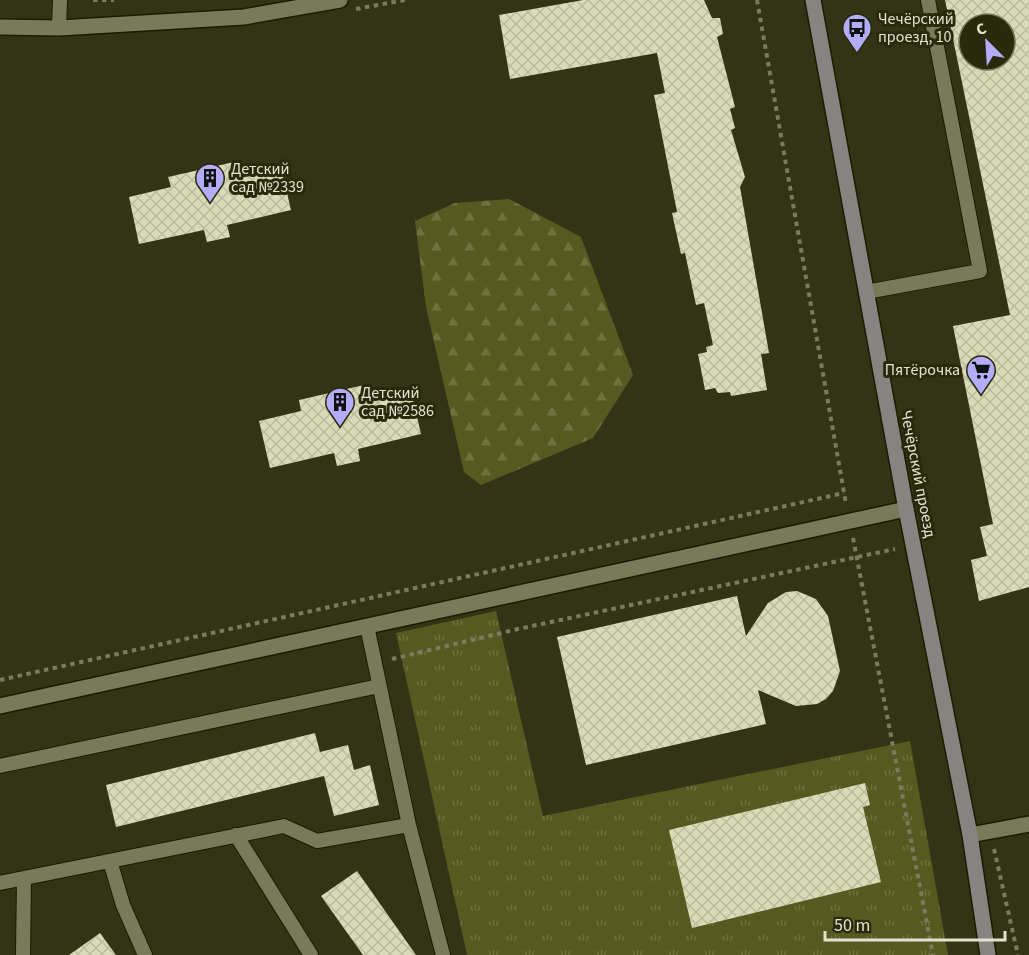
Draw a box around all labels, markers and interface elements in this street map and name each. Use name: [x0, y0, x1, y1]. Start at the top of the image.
place label: Чечёрский проезд, 10: [878, 8, 954, 48]
bus stop icon: Чечёрский проезд, 10: [841, 12, 873, 54]
north arrow: [957, 12, 1017, 72]
text: С: [973, 17, 990, 41]
place label: Детский сад №2339: [231, 158, 304, 198]
building icon: Детский сад №2339: [194, 162, 226, 204]
supermarket icon: Пятёрочка: [965, 354, 997, 396]
place label: Пятёрочка: [885, 359, 960, 381]
place label: Детский сад №2586: [361, 382, 434, 422]
building icon: Детский сад №2586: [324, 386, 356, 428]
street label: Чечёрский проезд: [895, 409, 941, 540]
scale bar: [825, 904, 1005, 942]
text: 50 m: [834, 913, 870, 938]

